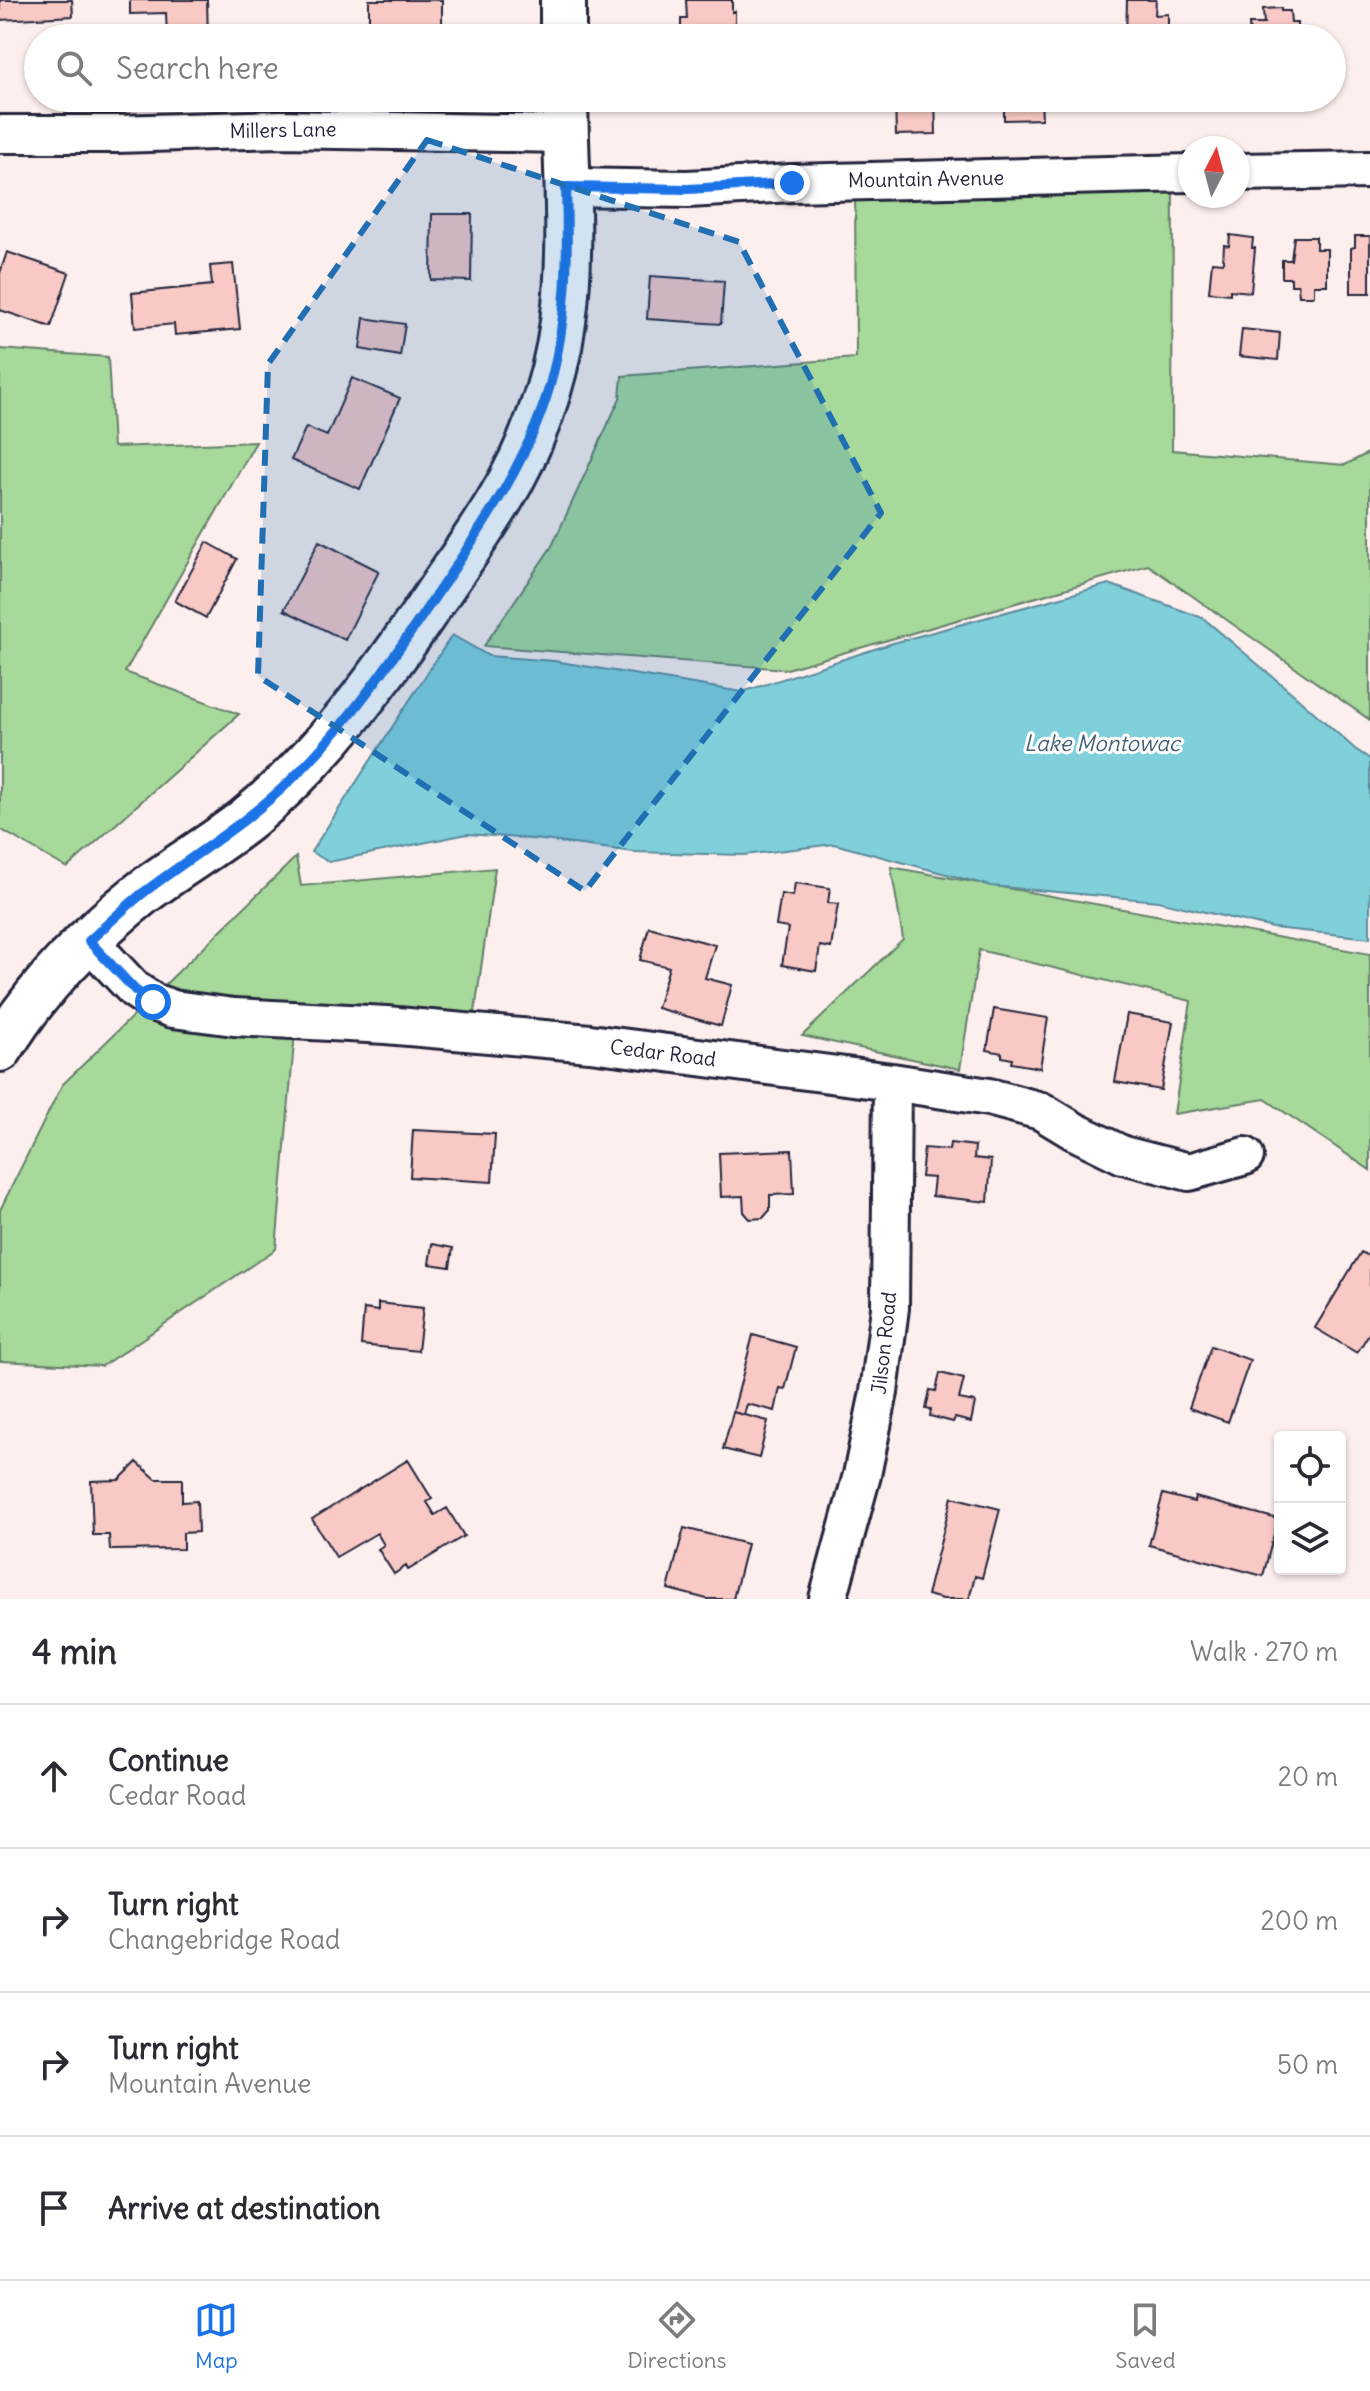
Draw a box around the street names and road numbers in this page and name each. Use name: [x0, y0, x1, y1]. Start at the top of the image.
street label: Millers Lane: [229, 116, 337, 143]
street label: Mountain Avenue: [848, 165, 1004, 192]
street label: Cedar Road: [609, 1034, 718, 1071]
street label: Jilson Road: [866, 1290, 901, 1395]

